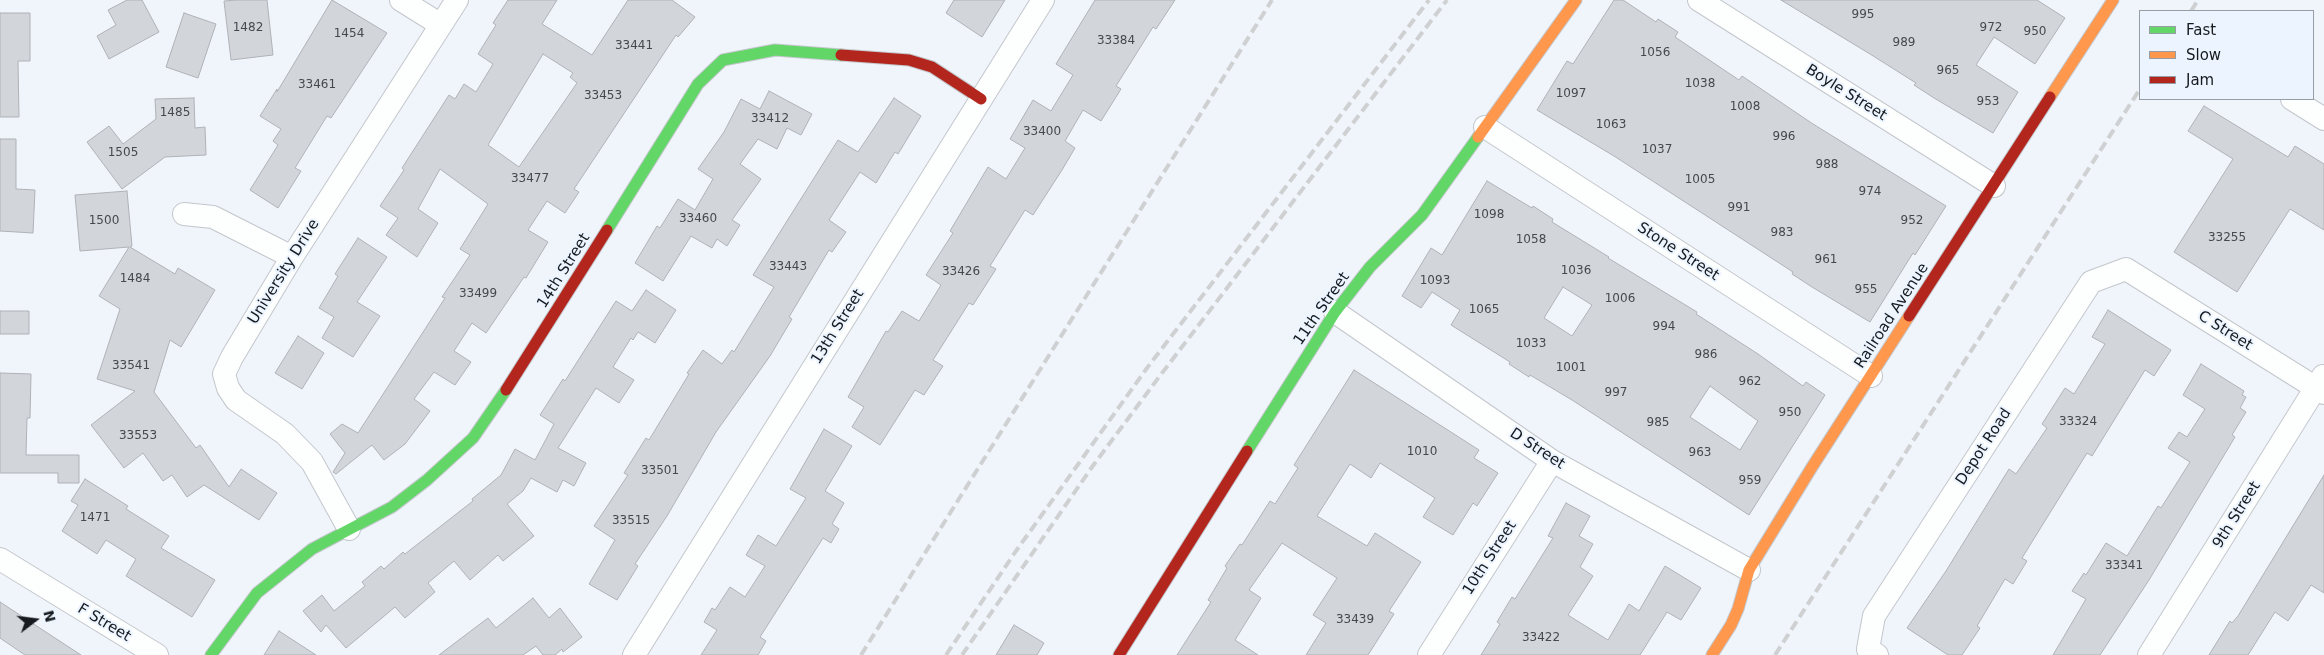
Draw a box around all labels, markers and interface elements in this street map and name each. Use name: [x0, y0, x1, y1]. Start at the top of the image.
house number: 995: [1852, 8, 1874, 22]
legend: [2139, 10, 2314, 100]
house number: 1482: [233, 21, 263, 35]
house number: 972: [1980, 21, 2002, 35]
text: Fast: [2186, 21, 2216, 39]
house number: 950: [2024, 25, 2046, 39]
house number: 1454: [334, 27, 364, 41]
house number: 33384: [1097, 34, 1135, 48]
house number: 989: [1893, 36, 1915, 50]
house number: 33441: [615, 39, 653, 53]
house number: 1056: [1640, 46, 1670, 60]
text: Slow: [2186, 46, 2221, 64]
street label: Boyle Street: [1802, 61, 1890, 125]
house number: 965: [1937, 64, 1959, 78]
text: Jam: [2186, 71, 2214, 89]
house number: 1038: [1685, 77, 1715, 91]
house number: 33461: [298, 78, 336, 92]
house number: 1097: [1556, 87, 1586, 101]
house number: 33453: [584, 89, 622, 103]
house number: 953: [1977, 95, 1999, 109]
house number: 1008: [1730, 100, 1760, 114]
house number: 1485: [160, 106, 190, 120]
house number: 33412: [751, 112, 789, 126]
house number: 1063: [1596, 118, 1626, 132]
house number: 33400: [1023, 125, 1061, 139]
house number: 996: [1773, 130, 1795, 144]
house number: 1037: [1642, 143, 1672, 157]
house number: 1505: [108, 146, 138, 160]
house number: 988: [1816, 158, 1838, 172]
house number: 33477: [511, 172, 549, 186]
house number: 1005: [1685, 173, 1715, 187]
house number: 974: [1859, 185, 1881, 199]
house number: 991: [1728, 201, 1750, 215]
house number: 1098: [1474, 208, 1504, 222]
house number: 33460: [679, 212, 717, 226]
house number: 1500: [89, 214, 119, 228]
house number: 952: [1901, 214, 1923, 228]
street label: University Drive: [244, 216, 324, 328]
street label: Stone Street: [1634, 219, 1722, 285]
house number: 983: [1771, 226, 1793, 240]
street label: 14th Street: [534, 230, 594, 312]
house number: 33255: [2208, 231, 2246, 245]
house number: 1058: [1516, 233, 1546, 247]
house number: 961: [1815, 253, 1837, 267]
house number: 33443: [769, 260, 807, 274]
street label: Railroad Avenue: [1851, 260, 1933, 372]
house number: 1036: [1561, 264, 1591, 278]
house number: 33426: [942, 265, 980, 279]
street label: 11th Street: [1290, 269, 1354, 349]
house number: 1484: [120, 272, 150, 286]
house number: 1093: [1420, 274, 1450, 288]
house number: 955: [1855, 283, 1877, 297]
street label: 13th Street: [808, 286, 868, 368]
house number: 33499: [459, 287, 497, 301]
house number: 1006: [1605, 292, 1635, 306]
house number: 1065: [1469, 303, 1499, 317]
street label: C Street: [2194, 307, 2256, 355]
house number: 994: [1653, 320, 1675, 334]
house number: 1033: [1516, 337, 1546, 351]
house number: 986: [1695, 348, 1717, 362]
house number: 33541: [112, 359, 150, 373]
house number: 1001: [1556, 361, 1586, 375]
house number: 962: [1739, 375, 1761, 389]
house number: 997: [1605, 386, 1627, 400]
street label: Depot Road: [1953, 405, 2015, 489]
house number: 950: [1779, 406, 1801, 420]
house number: 33324: [2059, 415, 2097, 429]
house number: 985: [1647, 416, 1669, 430]
street label: D Street: [1506, 425, 1568, 473]
house number: 33553: [119, 429, 157, 443]
house number: 1010: [1407, 445, 1437, 459]
house number: 963: [1689, 446, 1711, 460]
house number: 33501: [641, 464, 679, 478]
house number: 959: [1739, 474, 1761, 488]
street label: 9th Street: [2209, 478, 2265, 552]
house number: 1471: [80, 511, 110, 525]
house number: 33515: [612, 514, 650, 528]
street label: 10th Street: [1459, 518, 1521, 598]
house number: 33341: [2105, 559, 2143, 573]
north arrow: [10, 595, 60, 645]
street label: F Street: [74, 600, 134, 646]
text: N: [40, 608, 59, 624]
house number: 33439: [1336, 613, 1374, 627]
house number: 33422: [1522, 631, 1560, 645]

